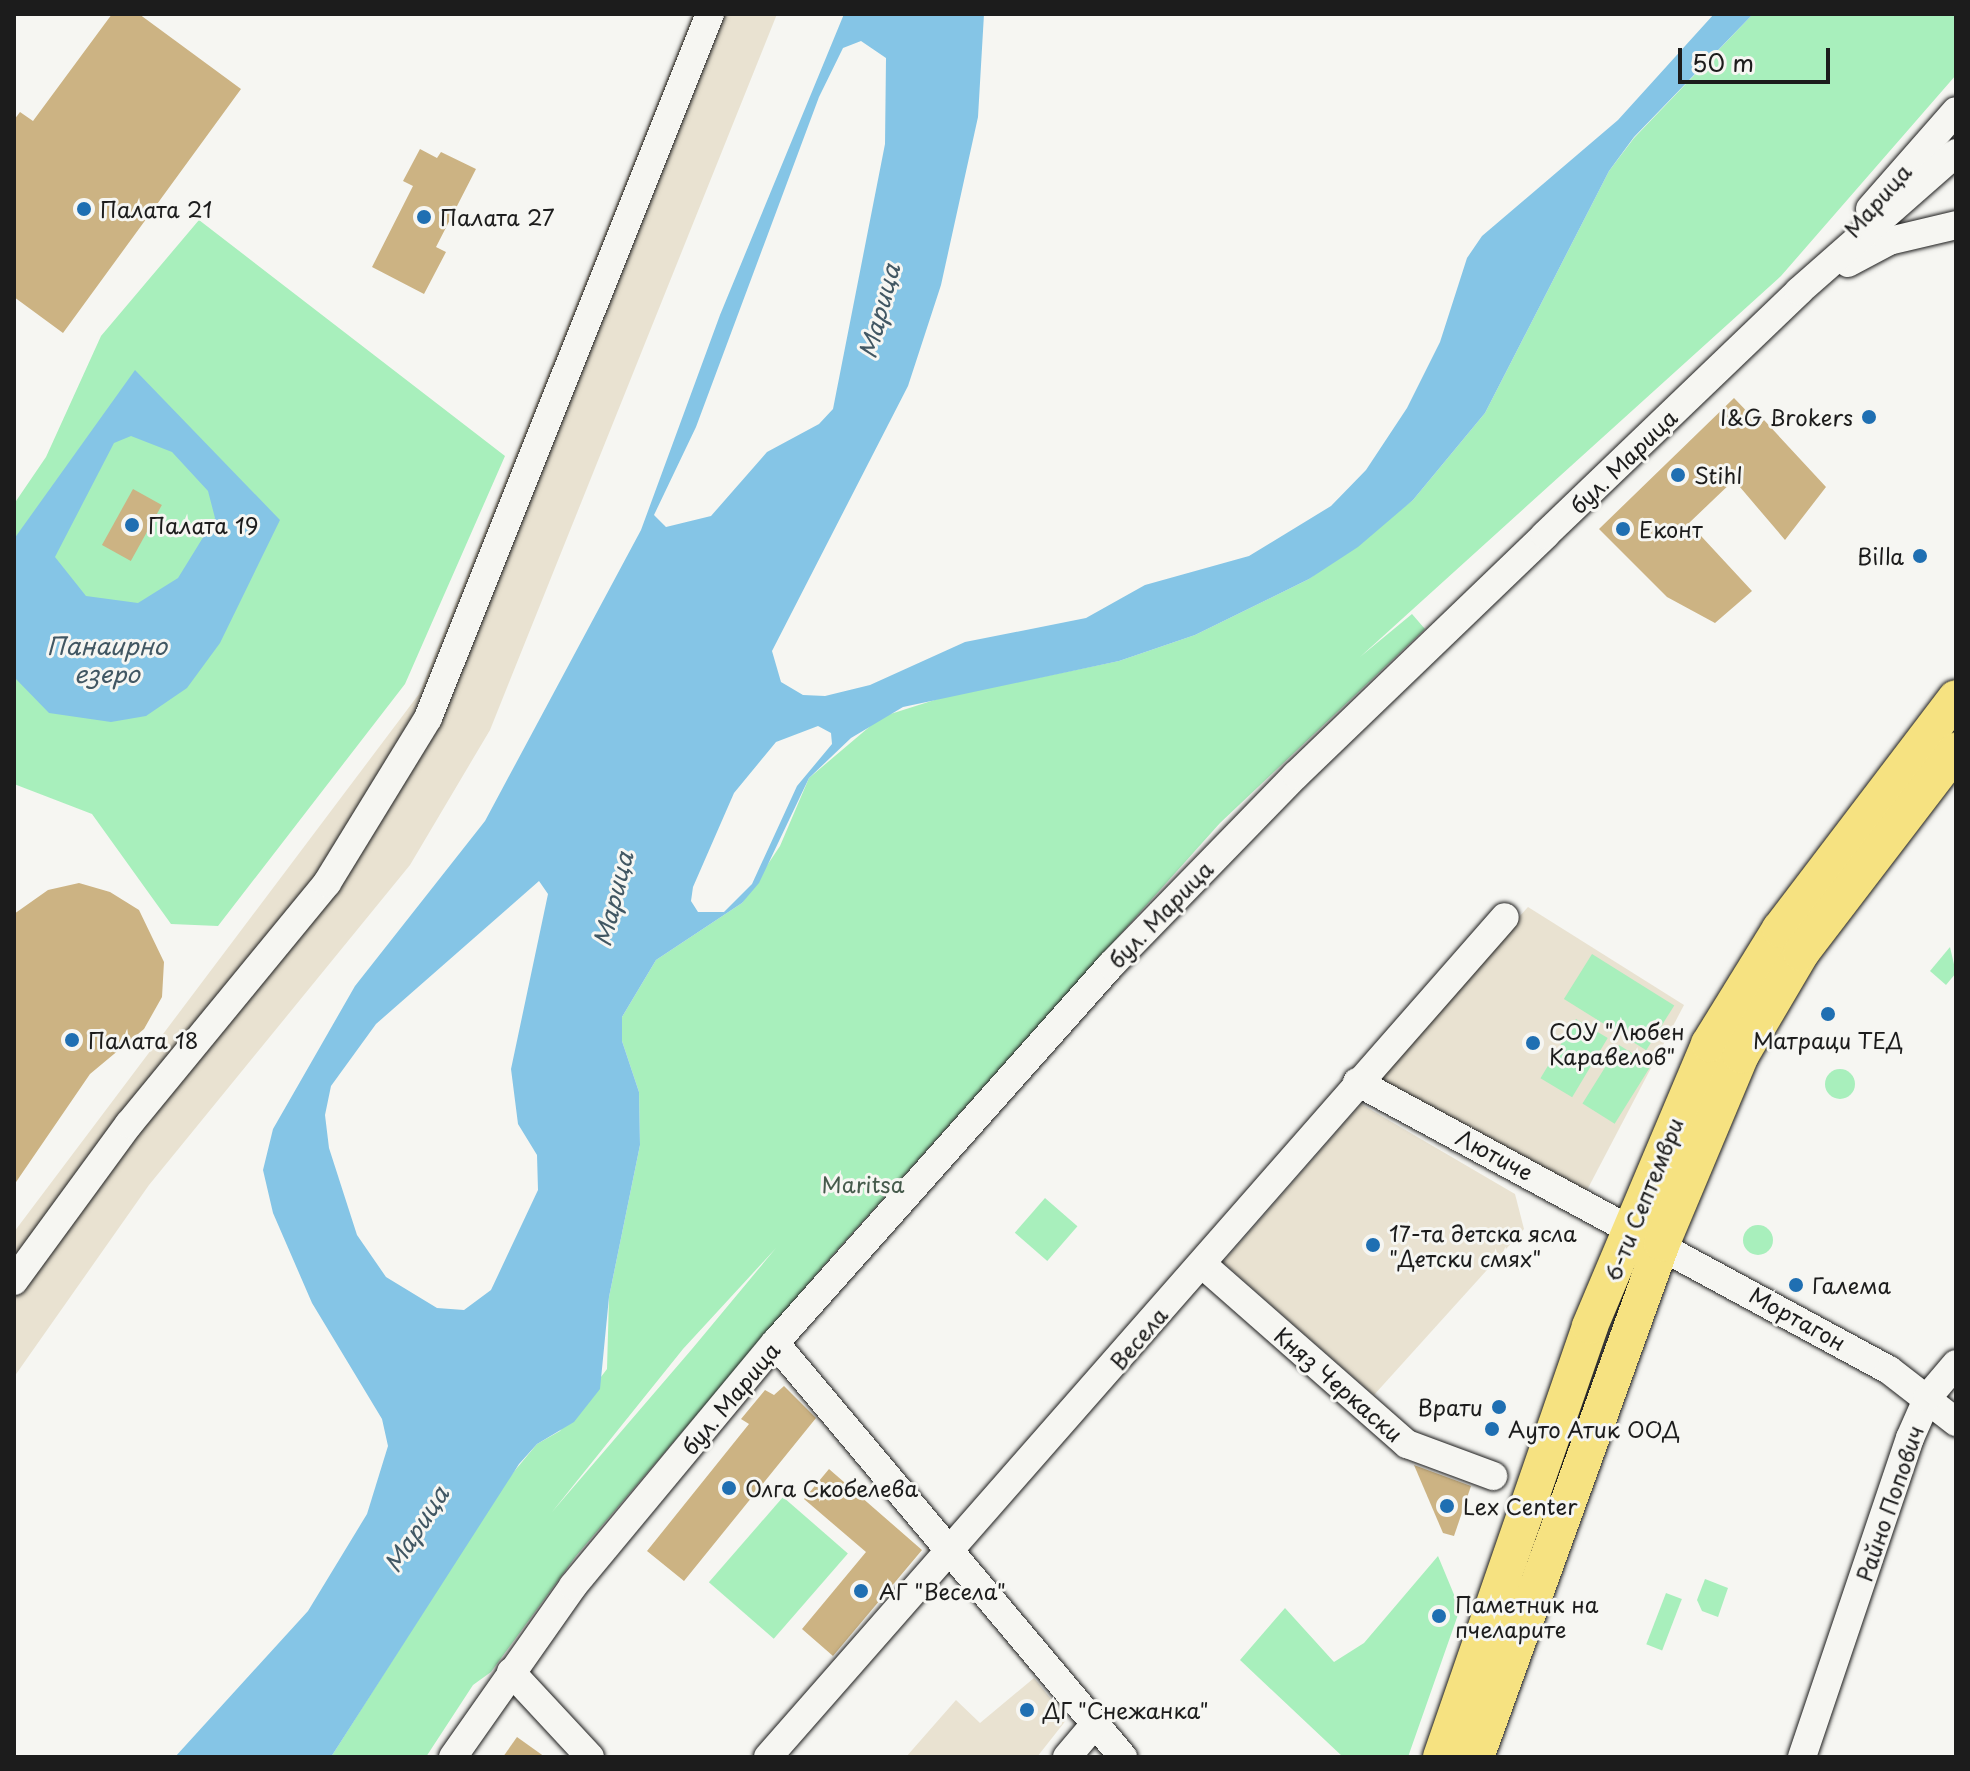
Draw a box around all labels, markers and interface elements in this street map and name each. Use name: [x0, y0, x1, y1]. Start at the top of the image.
scale bar: [1682, 32, 1834, 82]
text: 50 m: [1692, 44, 1754, 80]
street label: Марица: [1838, 158, 1916, 242]
place label: Палата 21: [100, 196, 214, 222]
marker: Палата 21: [75, 200, 93, 218]
place label: Палата 27: [440, 204, 556, 230]
marker: Палата 27: [415, 208, 433, 226]
water label: Марица: [853, 261, 905, 361]
street label: бул. Марица: [1564, 403, 1682, 519]
place label: I&G Brokers: [1722, 404, 1853, 430]
marker: I&G Brokers: [1860, 408, 1878, 426]
place label: Stihl: [1694, 462, 1743, 488]
marker: Stihl: [1669, 466, 1687, 484]
place label: Палата 19: [148, 512, 259, 538]
marker: Палата 19: [123, 516, 141, 534]
place label: Еконт: [1639, 516, 1703, 542]
marker: Еконт: [1614, 520, 1632, 538]
place label: Billa: [1857, 543, 1904, 569]
marker: Billa: [1911, 547, 1929, 565]
water label: Панаирно езеро: [47, 632, 167, 688]
water label: Марица: [587, 849, 639, 949]
street label: бул. Марица: [1102, 855, 1218, 973]
marker: Матраци ТЕД: [1819, 1005, 1837, 1023]
place label: СОУ "Любен Каравелов": [1549, 1017, 1685, 1068]
place label: Палата 18: [88, 1027, 200, 1053]
place label: Матраци ТЕД: [1752, 1027, 1904, 1053]
marker: Палата 18: [63, 1031, 81, 1049]
marker: СОУ "Любен Каравелов": [1524, 1034, 1542, 1052]
street label: 6-ти Септември: [1598, 1114, 1688, 1284]
street label: Лютиче: [1452, 1123, 1538, 1185]
park label: Maritsa: [822, 1171, 904, 1197]
place label: 17-та детска ясла "Детски смях": [1389, 1219, 1580, 1270]
marker: 17-та детска ясла "Детски смях": [1364, 1236, 1382, 1254]
place label: Галема: [1812, 1272, 1891, 1298]
marker: Галема: [1787, 1276, 1805, 1294]
street label: Мортагон: [1745, 1281, 1851, 1355]
street label: Весела: [1104, 1301, 1172, 1375]
street label: Княз Черкаски: [1270, 1321, 1408, 1447]
street label: бул. Марица: [675, 1336, 785, 1460]
place label: Врати: [1417, 1394, 1483, 1420]
marker: Врати: [1490, 1398, 1508, 1416]
place label: Ауто Атик ООД: [1508, 1416, 1680, 1442]
marker: Ауто Атик ООД: [1483, 1420, 1501, 1438]
street label: Райно Попович: [1850, 1421, 1928, 1585]
place label: Олга Скобелева: [745, 1475, 919, 1501]
marker: Олга Скобелева: [720, 1479, 738, 1497]
water label: Марица: [378, 1481, 454, 1577]
place label: Lex Center: [1463, 1493, 1578, 1519]
marker: Lex Center: [1438, 1497, 1456, 1515]
place label: АГ "Весела": [879, 1578, 1006, 1604]
marker: АГ "Весела": [850, 1580, 872, 1602]
place label: Паметник на пчеларите: [1455, 1590, 1601, 1642]
marker: Паметник на пчеларите: [1430, 1607, 1448, 1625]
place label: ДГ "Снежанка": [1043, 1697, 1210, 1723]
marker: ДГ "Снежанка": [1018, 1701, 1036, 1719]

